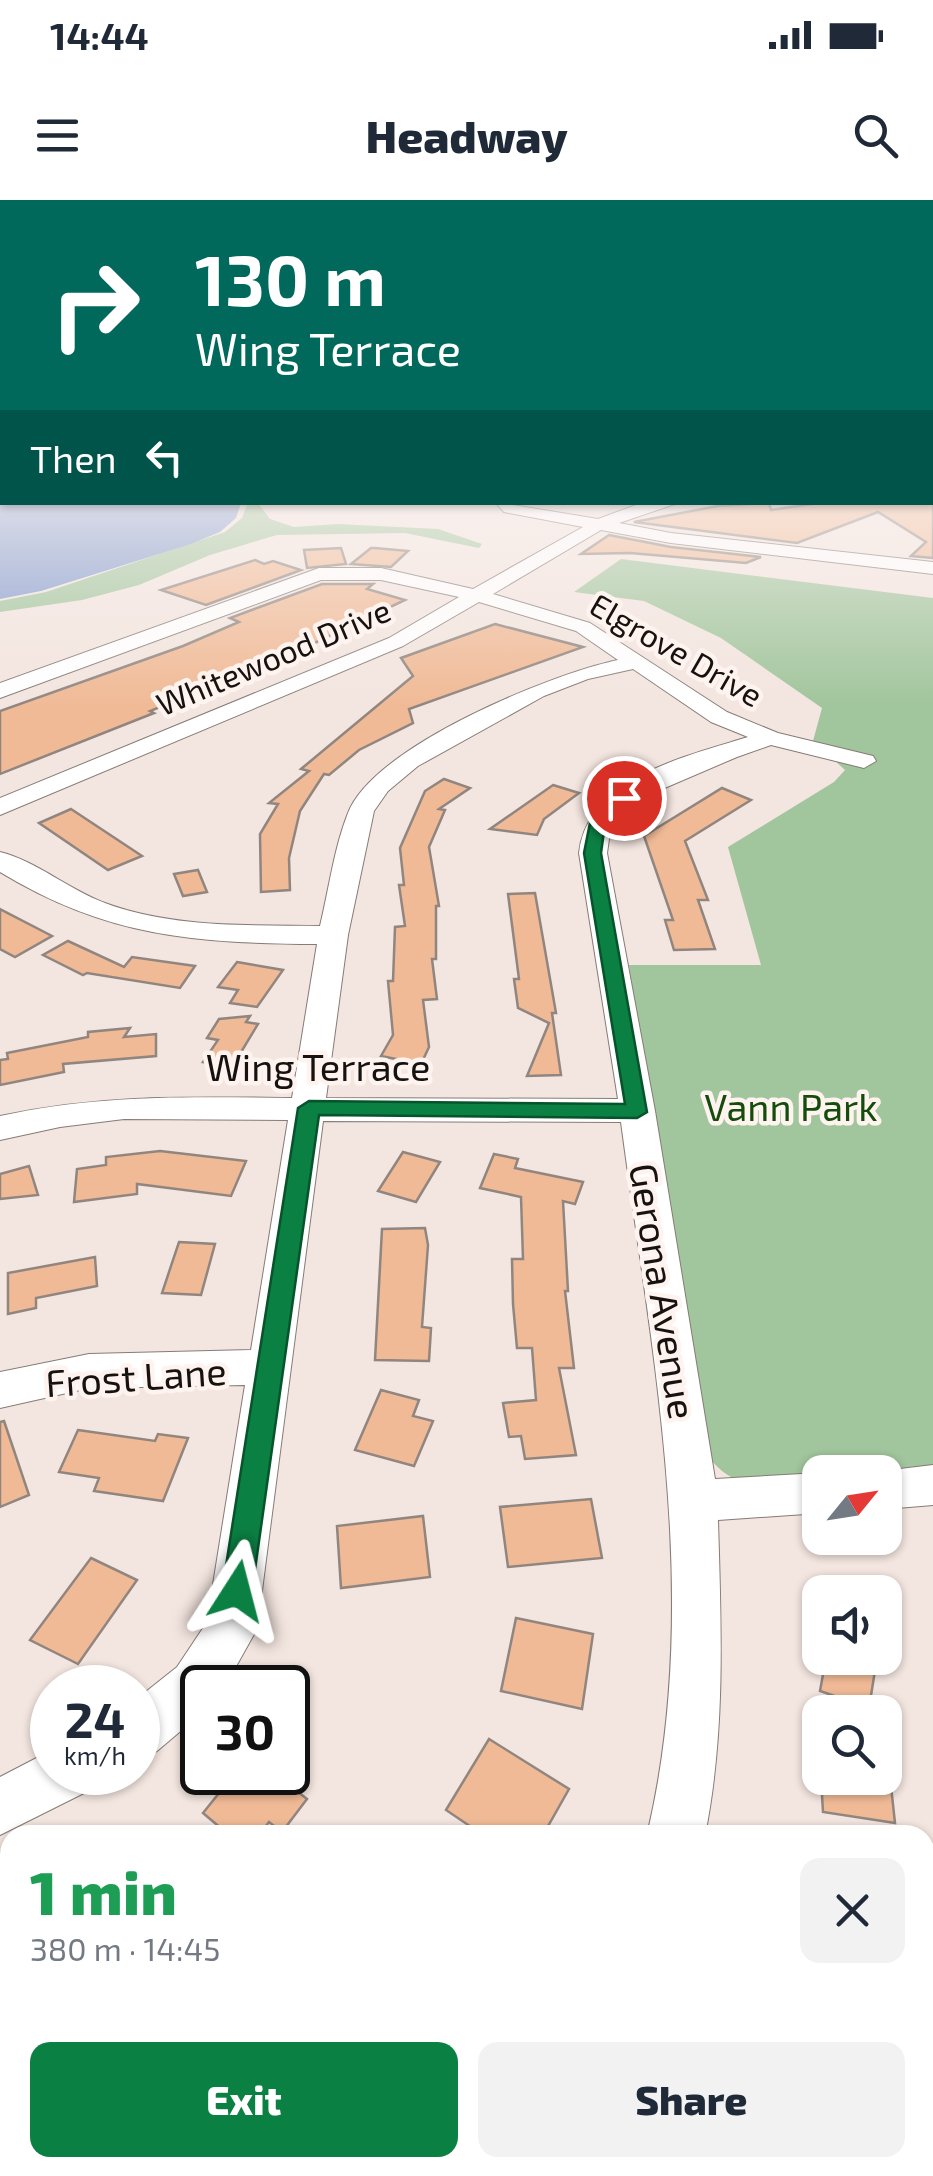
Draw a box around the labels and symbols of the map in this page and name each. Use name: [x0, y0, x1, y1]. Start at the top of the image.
street label: Elgrove Drive: [584, 584, 770, 714]
street label: Whitewood Drive: [150, 590, 396, 722]
pin: [582, 756, 667, 841]
street label: Wing Terrace: [206, 1043, 430, 1089]
park label: Vann Park: [704, 1083, 878, 1129]
street label: Gerona Avenue: [621, 1160, 707, 1422]
street label: Frost Lane: [44, 1347, 228, 1405]
north arrow: [802, 1455, 902, 1555]
position arrow: [185, 1539, 289, 1643]
speed limit sign: 30: [180, 1665, 310, 1795]

